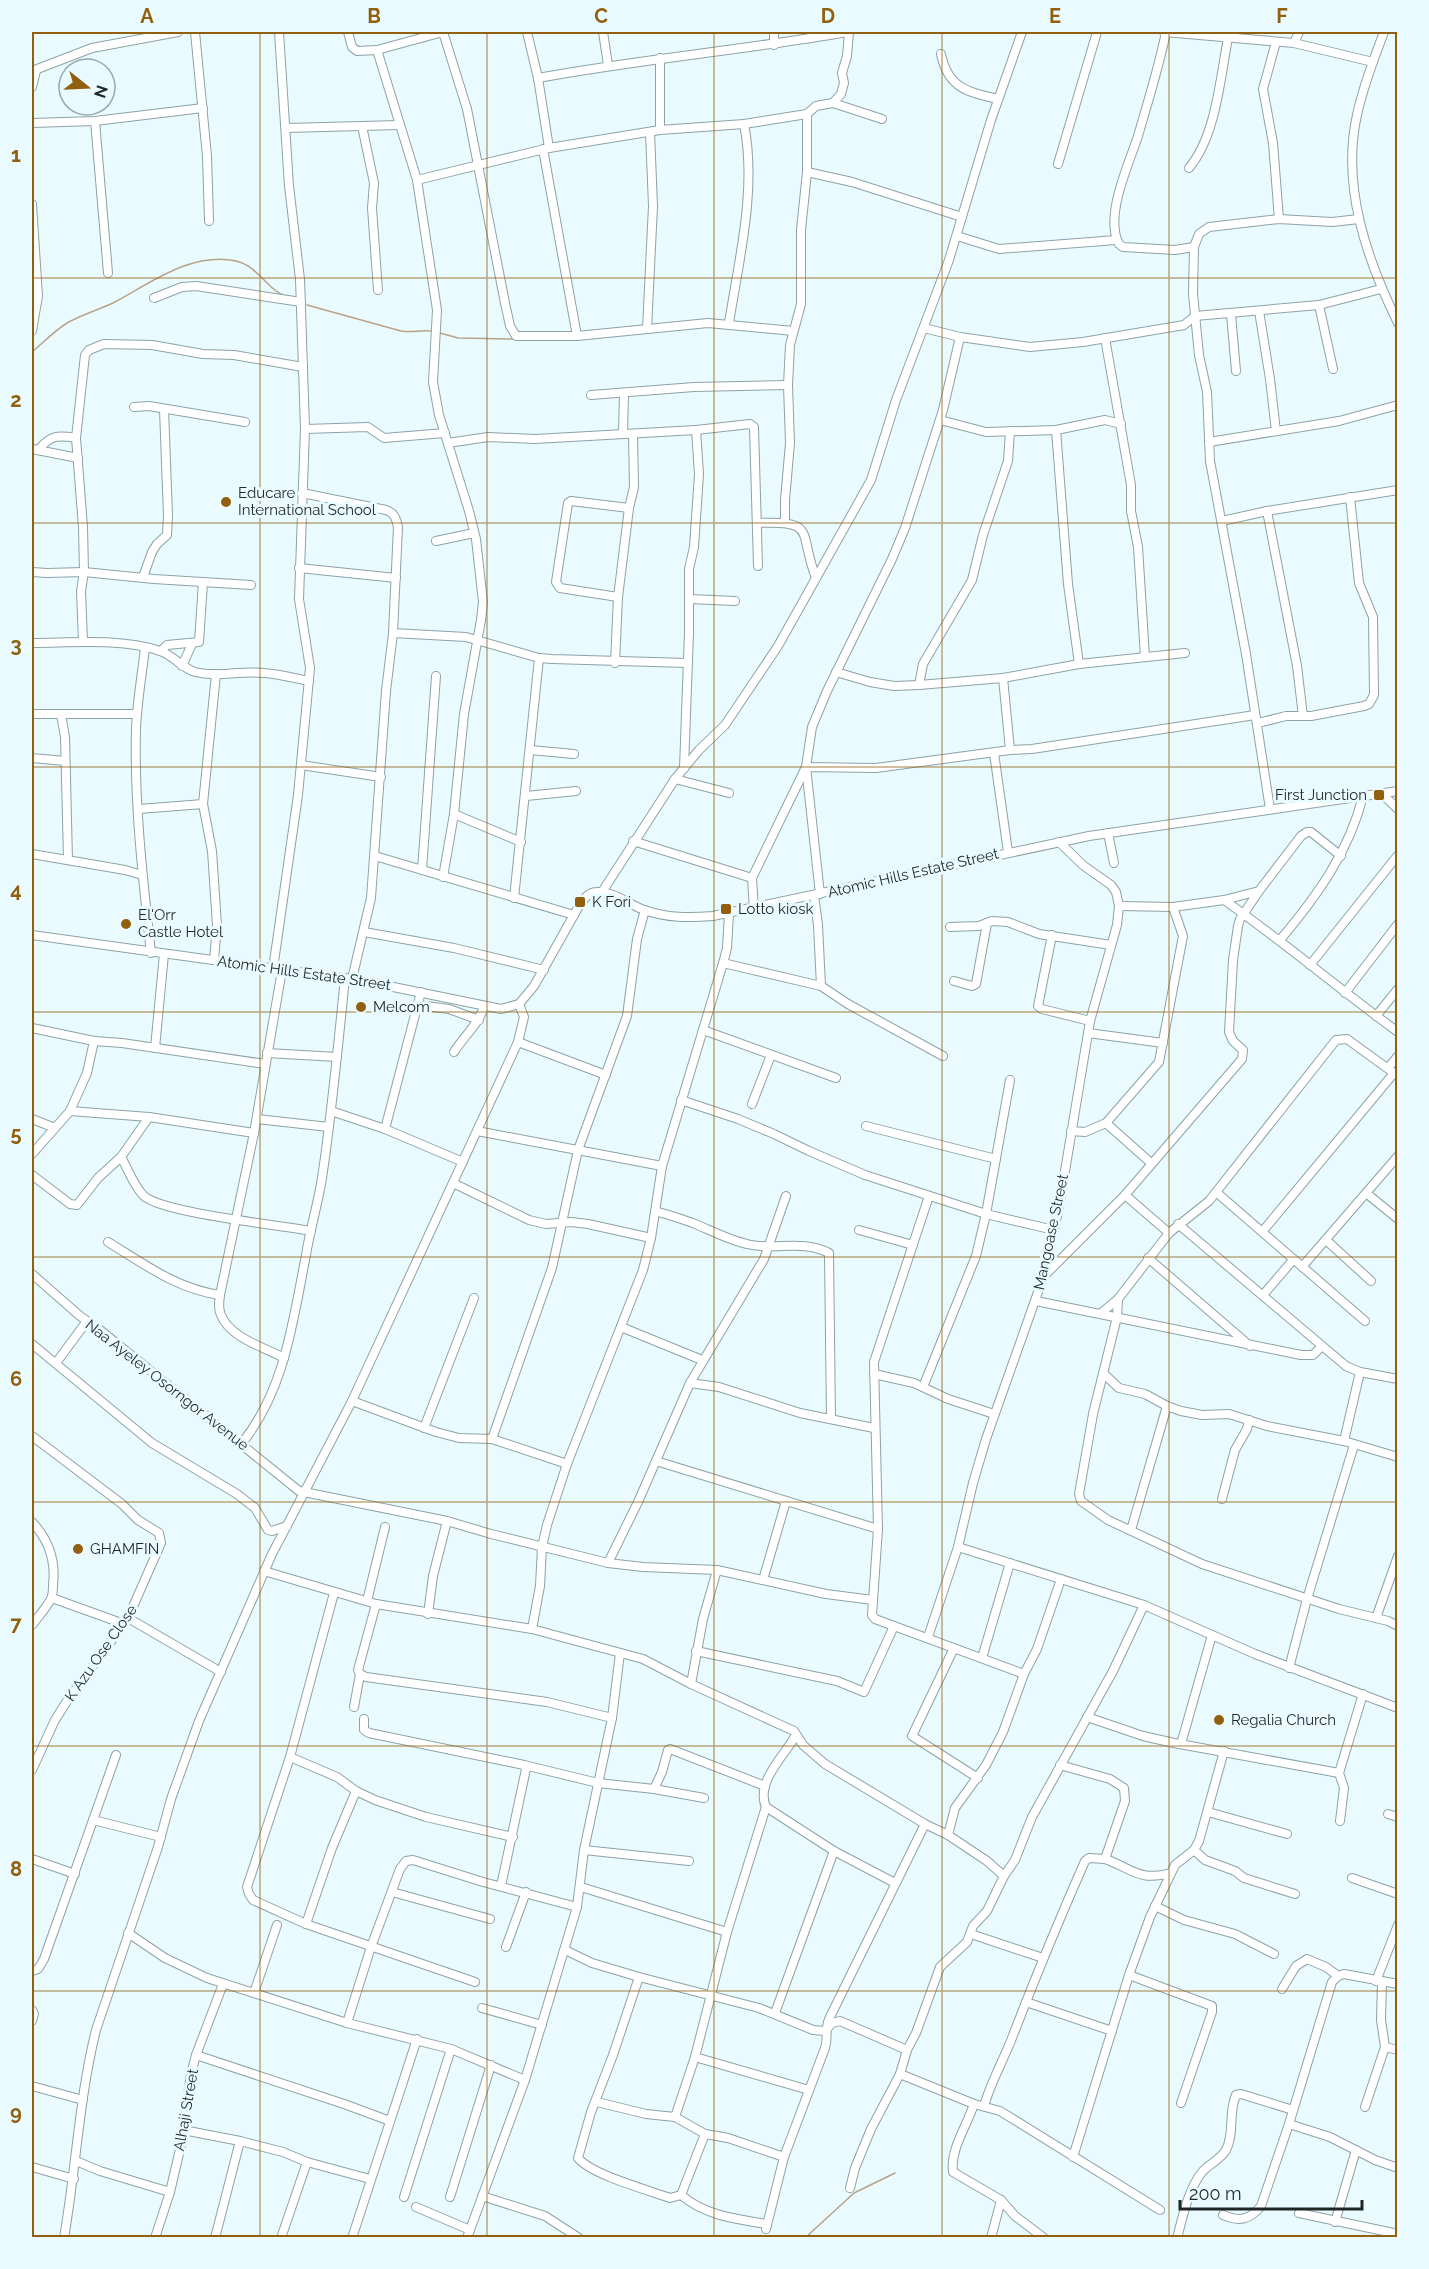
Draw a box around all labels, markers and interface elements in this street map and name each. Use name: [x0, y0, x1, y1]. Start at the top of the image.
text: A: [140, 4, 154, 28]
text: B: [367, 4, 381, 28]
text: C: [594, 4, 608, 28]
text: D: [821, 4, 835, 28]
text: E: [1049, 4, 1061, 28]
text: F: [1276, 4, 1288, 28]
north arrow: [57, 57, 117, 117]
text: N: [90, 83, 112, 100]
text: 1: [11, 143, 21, 167]
text: 2: [10, 388, 22, 412]
place label: Educare International School: [238, 484, 377, 519]
marker: Educare International School: [219, 495, 233, 509]
text: 3: [10, 633, 22, 657]
place label: First Junction: [1275, 786, 1367, 804]
marker: First Junction: [1372, 788, 1386, 802]
street label: Atomic Hills Estate Street: [826, 845, 1000, 901]
text: 4: [10, 878, 22, 902]
place label: K Fori: [592, 893, 631, 911]
marker: K Fori: [573, 895, 587, 909]
place label: Lotto kiosk: [738, 900, 813, 918]
marker: Lotto kiosk: [719, 902, 733, 916]
place label: El'Orr Castle Hotel: [138, 906, 224, 941]
marker: El'Orr Castle Hotel: [119, 917, 133, 931]
street label: Atomic Hills Estate Street: [216, 952, 392, 994]
place label: Melcom: [373, 998, 430, 1016]
marker: Melcom: [354, 1000, 368, 1014]
text: 5: [10, 1122, 22, 1146]
street label: Mangoase Street: [1030, 1172, 1072, 1292]
street label: Naa Ayeley Osorngor Avenue: [82, 1316, 252, 1454]
text: 6: [10, 1367, 22, 1391]
place label: GHAMFIN: [90, 1540, 159, 1558]
marker: GHAMFIN: [71, 1542, 85, 1556]
street label: K Azu Ose Close: [61, 1601, 141, 1705]
text: 7: [10, 1612, 22, 1636]
place label: Regalia Church: [1231, 1711, 1336, 1729]
marker: Regalia Church: [1212, 1713, 1226, 1727]
text: 8: [10, 1857, 22, 1881]
street label: Alhaji Street: [170, 2067, 202, 2153]
text: 9: [10, 2101, 22, 2125]
scale bar: [1180, 2173, 1362, 2211]
text: 200 m: [1189, 2183, 1242, 2204]

